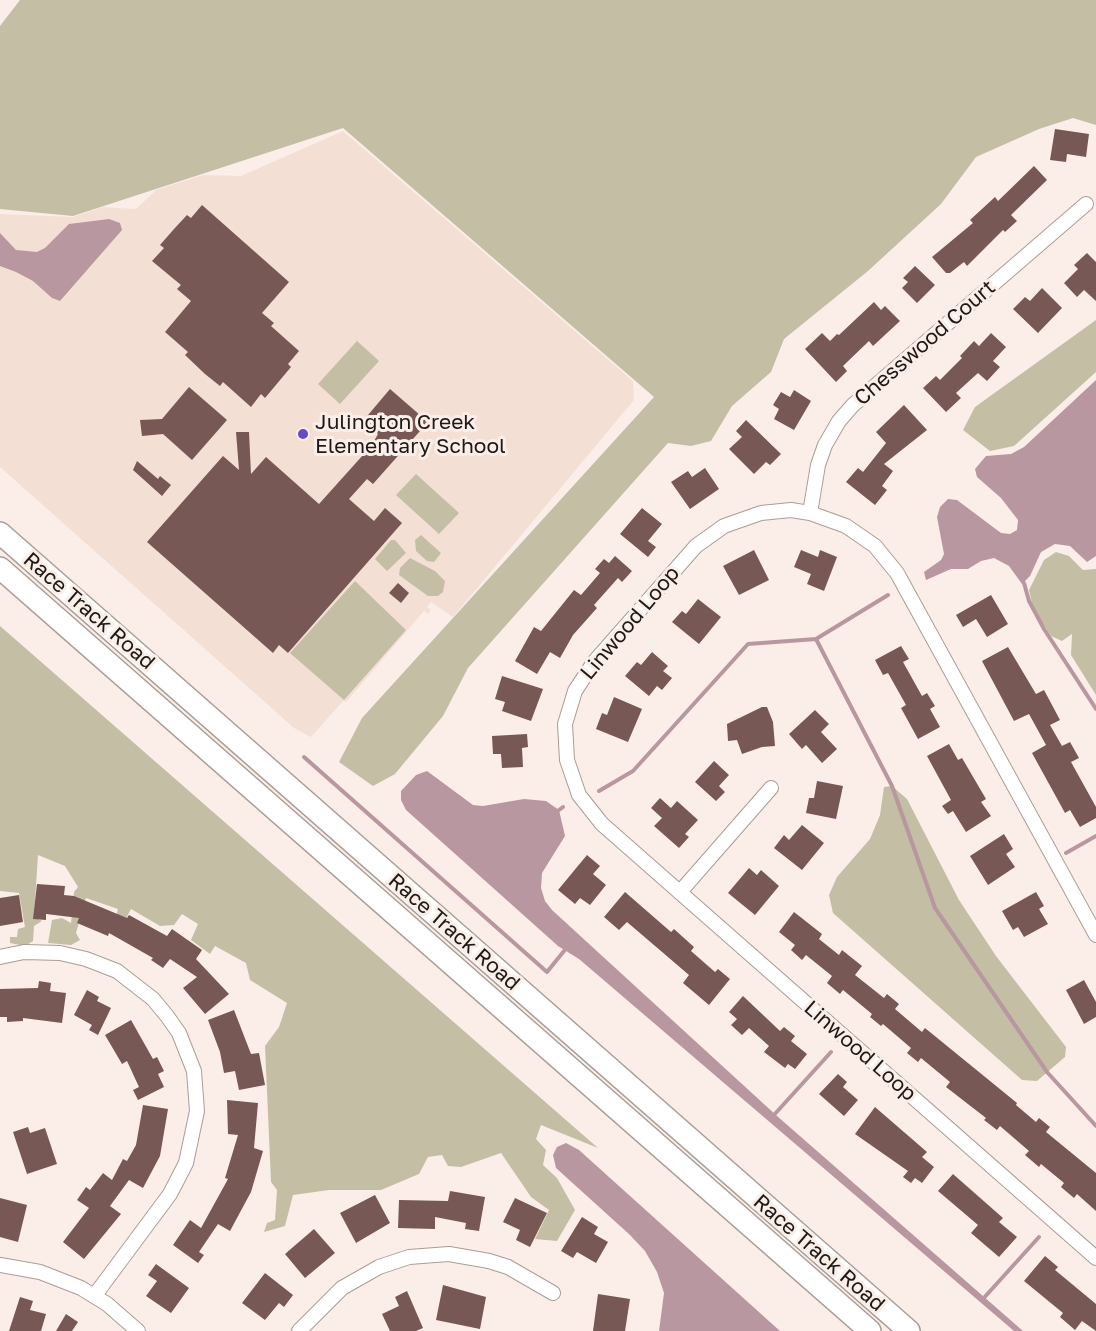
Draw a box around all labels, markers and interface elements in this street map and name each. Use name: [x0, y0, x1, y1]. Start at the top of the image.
street label: Chesswood Court: [849, 275, 1001, 411]
place label: Julington Creek Elementary School: [315, 409, 506, 459]
marker: Julington Creek Elementary School: [296, 427, 310, 441]
street label: Race Track Road: [18, 547, 160, 675]
street label: Linwood Loop: [575, 561, 685, 685]
street label: Race Track Road: [383, 868, 525, 996]
street label: Linwood Loop: [799, 995, 921, 1107]
street label: Race Track Road: [748, 1189, 890, 1317]

